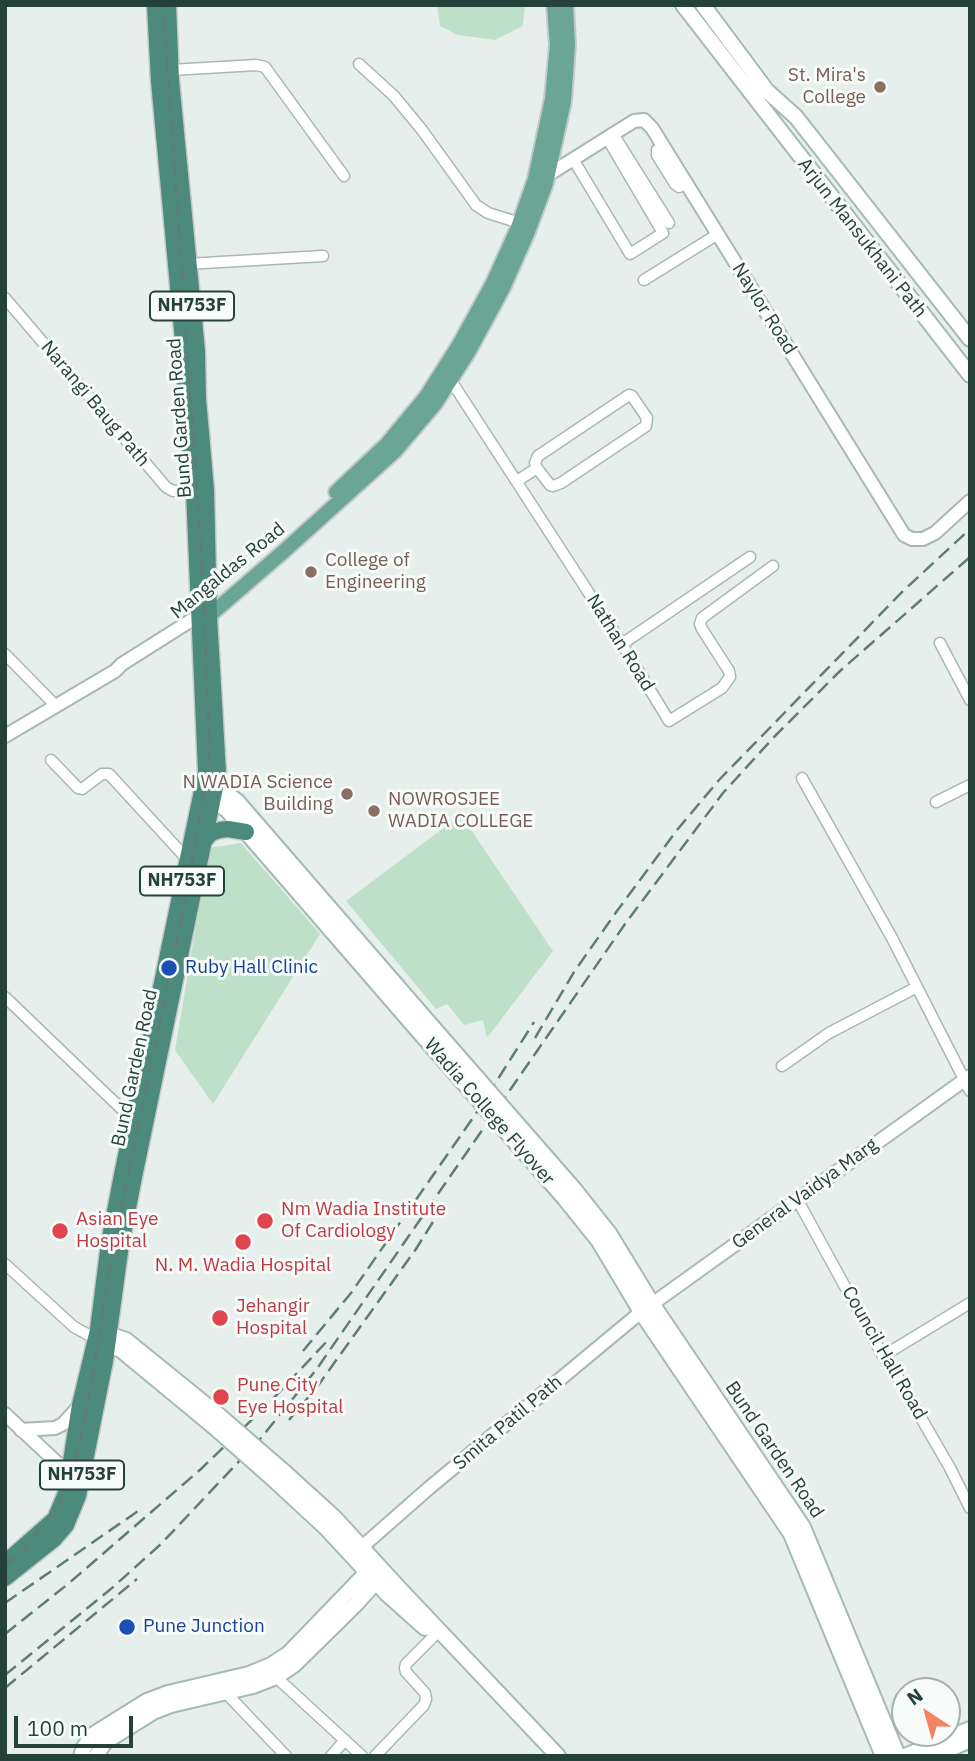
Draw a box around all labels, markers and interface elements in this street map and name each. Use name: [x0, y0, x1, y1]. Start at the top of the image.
place label: St. Mira's College: [788, 65, 866, 109]
marker: St. Mira's College: [872, 79, 888, 95]
street label: Arjun Mansukhani Path: [793, 154, 931, 322]
street label: Naylor Road: [727, 259, 801, 359]
road number: NH753F: [150, 292, 234, 320]
street label: Narangi Baug Path: [36, 336, 154, 472]
street label: Bund Garden Road: [163, 337, 197, 499]
street label: Mangaldas Road: [166, 518, 290, 624]
place label: College of Engineering: [325, 550, 426, 594]
marker: College of Engineering: [303, 564, 319, 580]
street label: Nathan Road: [581, 590, 659, 696]
place label: N WADIA Science Building: [183, 772, 333, 816]
marker: N WADIA Science Building: [339, 786, 355, 802]
place label: NOWROSJEE WADIA COLLEGE: [388, 789, 533, 833]
marker: NOWROSJEE WADIA COLLEGE: [366, 803, 382, 819]
road number: NH753F: [140, 866, 224, 896]
place label: Ruby Hall Clinic: [185, 957, 318, 979]
marker: Ruby Hall Clinic: [159, 958, 179, 978]
street label: Bund Garden Road: [107, 987, 163, 1149]
street label: Wadia College Flyover: [419, 1034, 559, 1190]
street label: General Vaidya Marg: [728, 1134, 882, 1254]
place label: Nm Wadia Institute Of Cardiology: [281, 1199, 446, 1243]
place label: Asian Eye Hospital: [76, 1209, 158, 1253]
marker: Nm Wadia Institute Of Cardiology: [255, 1211, 275, 1231]
marker: Asian Eye Hospital: [50, 1221, 70, 1241]
marker: N. M. Wadia Hospital: [233, 1232, 253, 1252]
place label: N. M. Wadia Hospital: [155, 1255, 331, 1277]
street label: Council Hall Road: [837, 1282, 931, 1424]
place label: Jehangir Hospital: [236, 1296, 310, 1340]
marker: Jehangir Hospital: [210, 1308, 230, 1328]
street label: Smita Patil Path: [449, 1371, 567, 1475]
place label: Pune City Eye Hospital: [237, 1375, 343, 1419]
street label: Bund Garden Road: [720, 1377, 828, 1523]
marker: Pune City Eye Hospital: [211, 1387, 231, 1407]
road number: NH753F: [40, 1460, 124, 1490]
place label: Pune Junction: [143, 1616, 265, 1638]
marker: Pune Junction: [117, 1617, 137, 1637]
north arrow: [891, 1677, 961, 1747]
text: N: [902, 1683, 927, 1710]
scale bar: [18, 1702, 136, 1746]
text: 100 m: [27, 1714, 88, 1742]

